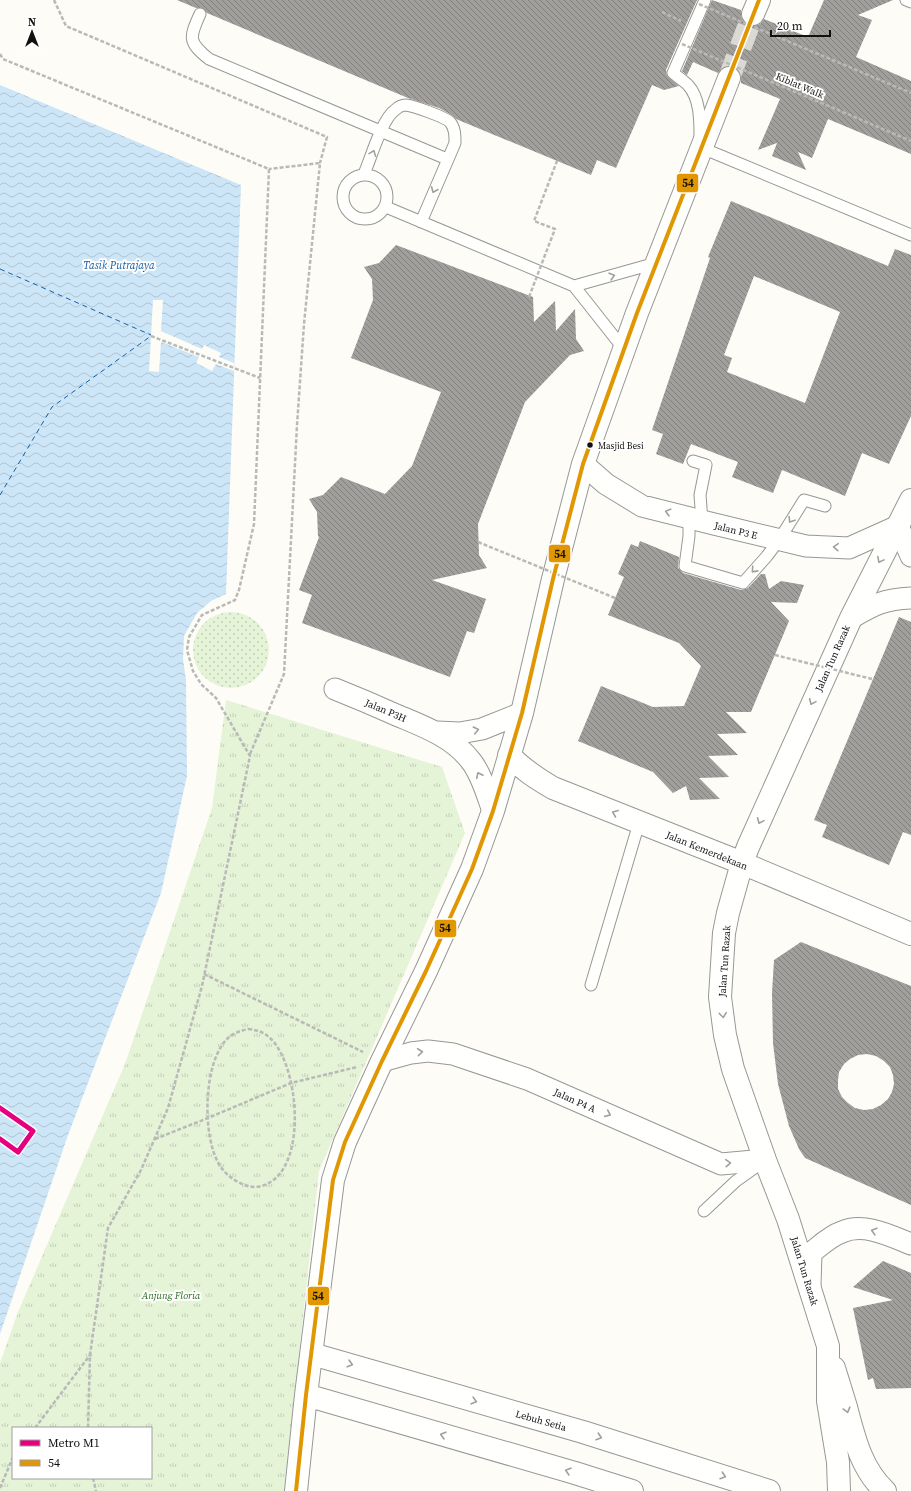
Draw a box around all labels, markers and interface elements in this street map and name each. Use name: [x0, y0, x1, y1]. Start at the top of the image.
north arrow: [12, 12, 52, 52]
scale bar: [771, 12, 830, 38]
text: N: [28, 15, 36, 30]
text: 20 m: [777, 18, 803, 34]
street label: Kiblat Walk: [774, 70, 826, 102]
one-way arrow: [368, 149, 376, 156]
line badge: 54: [676, 173, 699, 193]
text: 54: [682, 176, 694, 191]
one-way arrow: [430, 187, 438, 194]
water label: Tasik Putrajaya: [83, 258, 155, 273]
one-way arrow: [608, 272, 615, 281]
marker: Masjid Besi: [585, 440, 595, 450]
place label: Masjid Besi: [598, 440, 644, 452]
one-way arrow: [665, 509, 671, 517]
one-way arrow: [788, 516, 796, 523]
street label: Jalan P3 E: [712, 519, 759, 542]
one-way arrow: [833, 543, 839, 552]
line badge: 54: [548, 544, 571, 563]
text: 54: [554, 547, 566, 562]
one-way arrow: [877, 555, 885, 563]
one-way arrow: [751, 565, 759, 573]
street label: Jalan Tun Razak: [812, 622, 853, 694]
street label: Jalan P3H: [362, 696, 409, 725]
one-way arrow: [809, 698, 817, 706]
one-way arrow: [473, 726, 479, 734]
one-way arrow: [476, 772, 484, 779]
one-way arrow: [611, 810, 619, 818]
one-way arrow: [756, 818, 764, 825]
street label: Jalan Kemerdekaan: [663, 828, 750, 873]
line badge: 54: [434, 919, 457, 938]
text: 54: [439, 921, 451, 936]
street label: Jalan Tun Razak: [715, 924, 734, 998]
one-way arrow: [718, 1012, 727, 1018]
one-way arrow: [417, 1047, 423, 1056]
street label: Jalan P4 A: [551, 1085, 598, 1116]
one-way arrow: [604, 1109, 612, 1117]
one-way arrow: [725, 1159, 731, 1168]
one-way arrow: [871, 1227, 878, 1236]
street label: Jalan Tun Razak: [788, 1234, 821, 1308]
line badge: 54: [307, 1286, 330, 1306]
park label: Anjung Floria: [141, 1289, 201, 1302]
text: 54: [312, 1289, 324, 1304]
one-way arrow: [346, 1360, 353, 1368]
one-way arrow: [471, 1396, 478, 1405]
street label: Lebuh Setia: [514, 1407, 569, 1434]
one-way arrow: [842, 1407, 850, 1413]
legend: [12, 1427, 152, 1479]
one-way arrow: [440, 1431, 447, 1440]
one-way arrow: [596, 1432, 603, 1441]
text: Metro M1: [48, 1435, 100, 1451]
text: 54: [48, 1455, 60, 1471]
one-way arrow: [565, 1467, 572, 1476]
one-way arrow: [719, 1472, 726, 1480]

